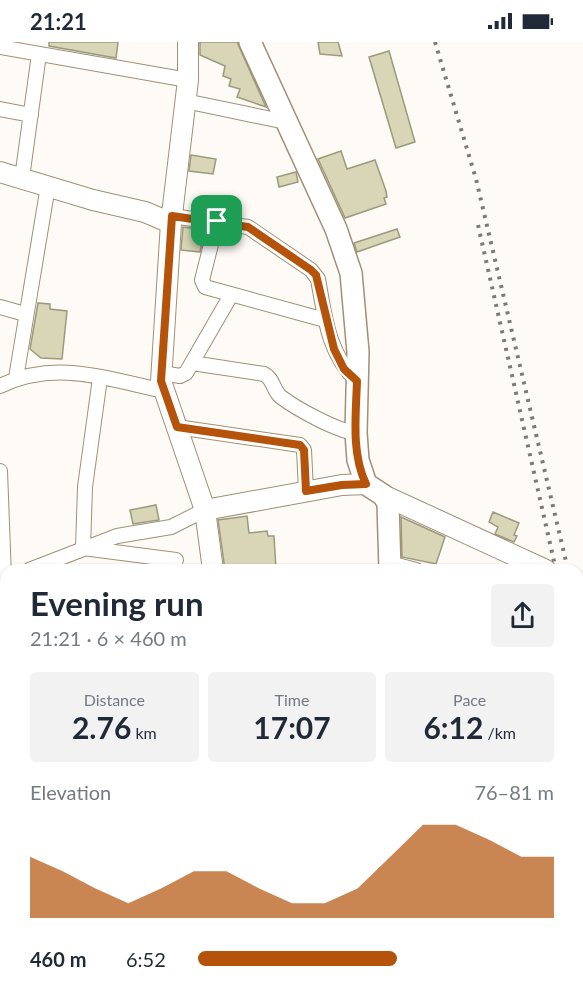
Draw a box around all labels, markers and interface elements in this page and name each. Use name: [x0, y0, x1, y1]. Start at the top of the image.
text: 21:21: [30, 8, 87, 35]
pin: [191, 195, 242, 246]
icon: arrive: [200, 204, 233, 237]
text: Evening run: [30, 583, 204, 623]
button: share: [491, 584, 554, 647]
text: 21:21 · 6 × 460 m: [30, 626, 187, 650]
text: Distance: [84, 690, 145, 709]
text: Time: [275, 690, 309, 709]
text: Pace: [453, 690, 486, 709]
text: 2.76: [72, 709, 131, 745]
text: 17:07: [253, 709, 331, 745]
text: 6:12: [423, 709, 483, 745]
text: km: [131, 723, 157, 742]
text: /km: [483, 723, 516, 742]
text: Elevation: [30, 780, 111, 804]
text: 76–81 m: [474, 780, 554, 804]
text: 460 m: [30, 947, 86, 971]
text: 6:52: [126, 947, 166, 971]

